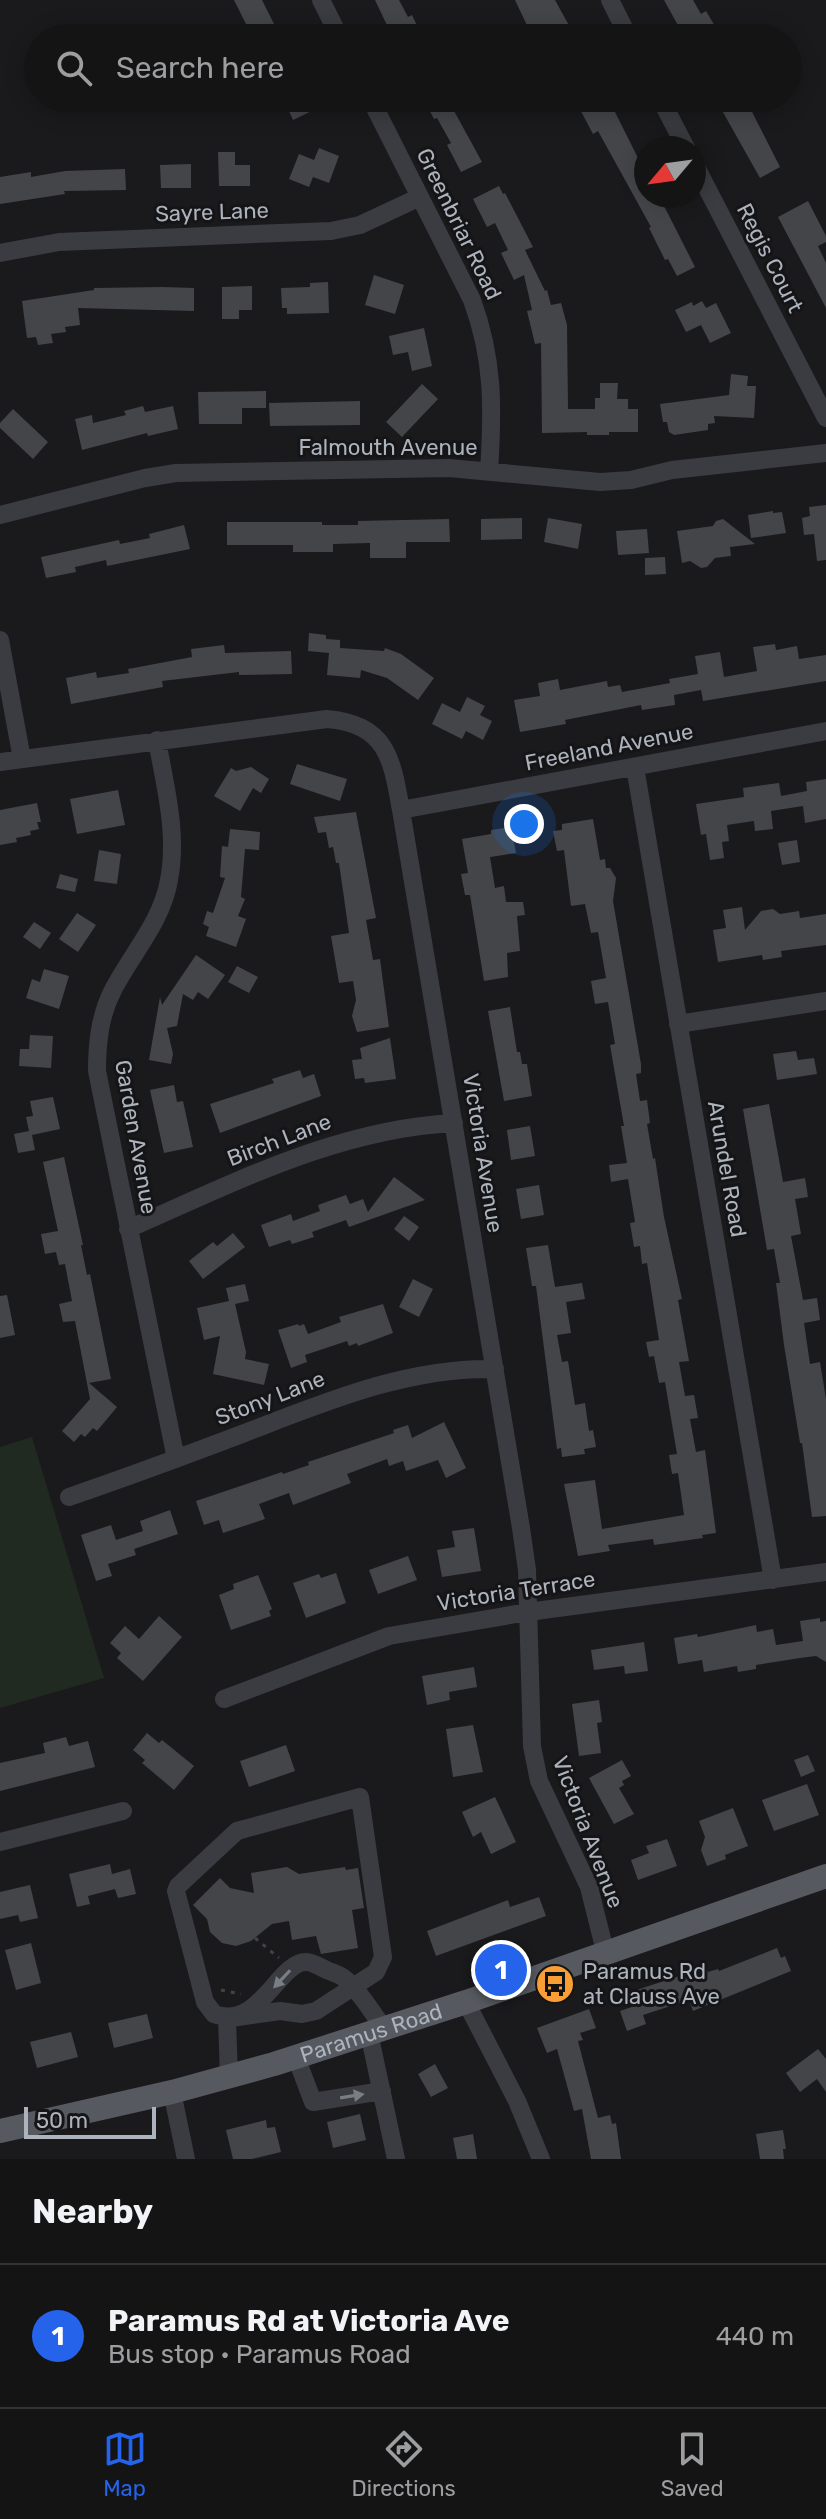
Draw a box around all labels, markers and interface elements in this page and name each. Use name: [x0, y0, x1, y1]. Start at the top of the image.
search box: [24, 24, 802, 112]
icon: search: [52, 46, 96, 90]
text: Search here: [116, 50, 284, 86]
north arrow: [634, 136, 706, 208]
street label: Greenbriar Road: [411, 144, 507, 304]
street label: Sayre Lane: [155, 197, 269, 227]
street label: Regis Court: [731, 199, 809, 318]
street label: Falmouth Avenue: [298, 434, 478, 461]
street label: Freeland Avenue: [522, 717, 696, 777]
your location: [504, 804, 544, 844]
street label: Garden Avenue: [109, 1058, 163, 1216]
street label: Victoria Avenue: [457, 1072, 509, 1234]
street label: Arundel Road: [702, 1099, 752, 1239]
street label: Birch Lane: [223, 1108, 335, 1172]
street label: Stony Lane: [211, 1365, 329, 1431]
street label: Victoria Terrace: [435, 1565, 597, 1617]
street label: Victoria Avenue: [547, 1752, 629, 1912]
pin: 1: [475, 1940, 527, 2000]
place label: Paramus Rd at Clauss Ave: [583, 1958, 720, 2010]
bus stop icon: Paramus Rd at Clauss Ave: [534, 1963, 576, 2005]
one-way arrow: [273, 1969, 291, 1988]
street label: Paramus Road: [296, 1997, 446, 2068]
one-way arrow: [340, 2089, 365, 2102]
scale bar: [24, 2103, 156, 2139]
text: 50 m: [36, 2107, 88, 2134]
text: Nearby: [32, 2191, 153, 2232]
text: Paramus Rd at Victoria Ave: [108, 2303, 510, 2339]
text: 1: [52, 2321, 64, 2352]
text: 440 m: [716, 2321, 794, 2352]
text: Bus stop · Paramus Road: [108, 2339, 411, 2370]
tab: Map: [103, 2427, 147, 2502]
tab: Directions: [352, 2427, 456, 2502]
tab: Saved: [661, 2427, 724, 2502]

